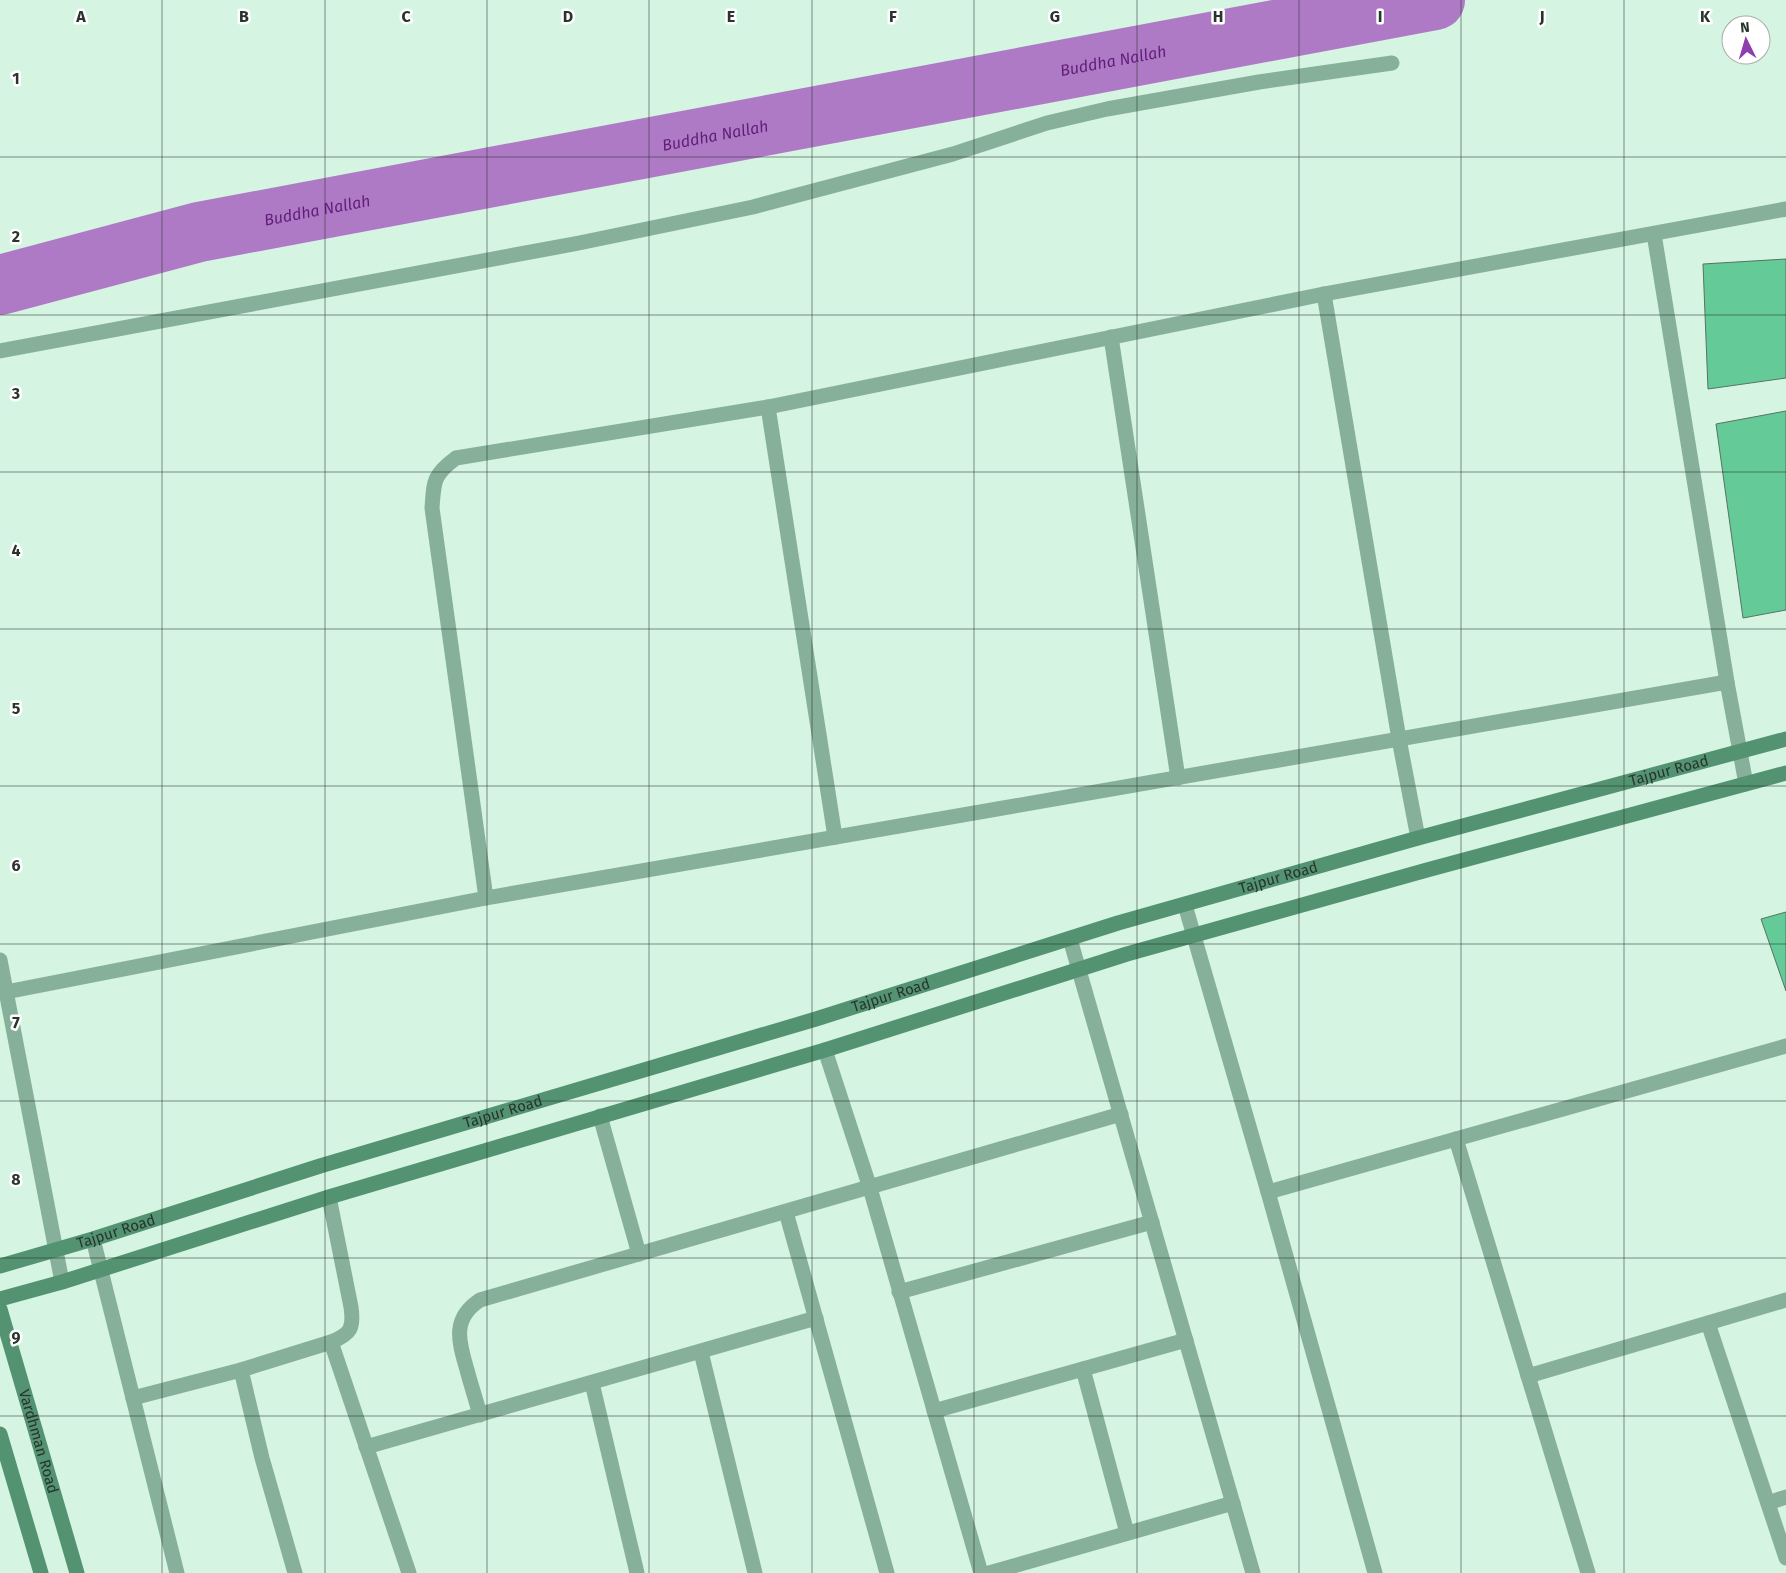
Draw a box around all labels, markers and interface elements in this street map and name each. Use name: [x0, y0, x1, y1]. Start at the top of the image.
text: A: [75, 7, 86, 26]
text: B: [239, 7, 249, 26]
text: C: [401, 7, 411, 26]
text: D: [563, 7, 573, 26]
text: E: [727, 7, 735, 26]
text: F: [889, 7, 897, 26]
text: G: [1050, 7, 1060, 26]
text: H: [1213, 7, 1223, 26]
text: I: [1378, 7, 1382, 26]
text: J: [1538, 7, 1545, 26]
text: K: [1700, 7, 1711, 26]
north arrow: [1721, 15, 1771, 65]
text: N: [1740, 19, 1750, 36]
water label: Buddha Nallah: [1058, 42, 1168, 80]
text: 1: [12, 69, 20, 88]
water label: Buddha Nallah: [660, 116, 770, 155]
water label: Buddha Nallah: [262, 191, 372, 230]
text: 2: [12, 227, 20, 246]
text: 3: [11, 384, 20, 403]
text: 4: [11, 541, 21, 560]
text: 5: [12, 699, 21, 718]
street label: Tajpur Road: [1627, 751, 1710, 790]
text: 6: [11, 856, 21, 875]
street label: Tajpur Road: [1237, 858, 1320, 897]
street label: Tajpur Road: [849, 974, 932, 1016]
text: 7: [12, 1013, 20, 1032]
street label: Tajpur Road: [461, 1092, 544, 1132]
text: 8: [11, 1170, 21, 1189]
street label: Tajpur Road: [75, 1211, 157, 1252]
text: 9: [12, 1328, 21, 1347]
street label: Vardhman Road: [15, 1387, 62, 1496]

